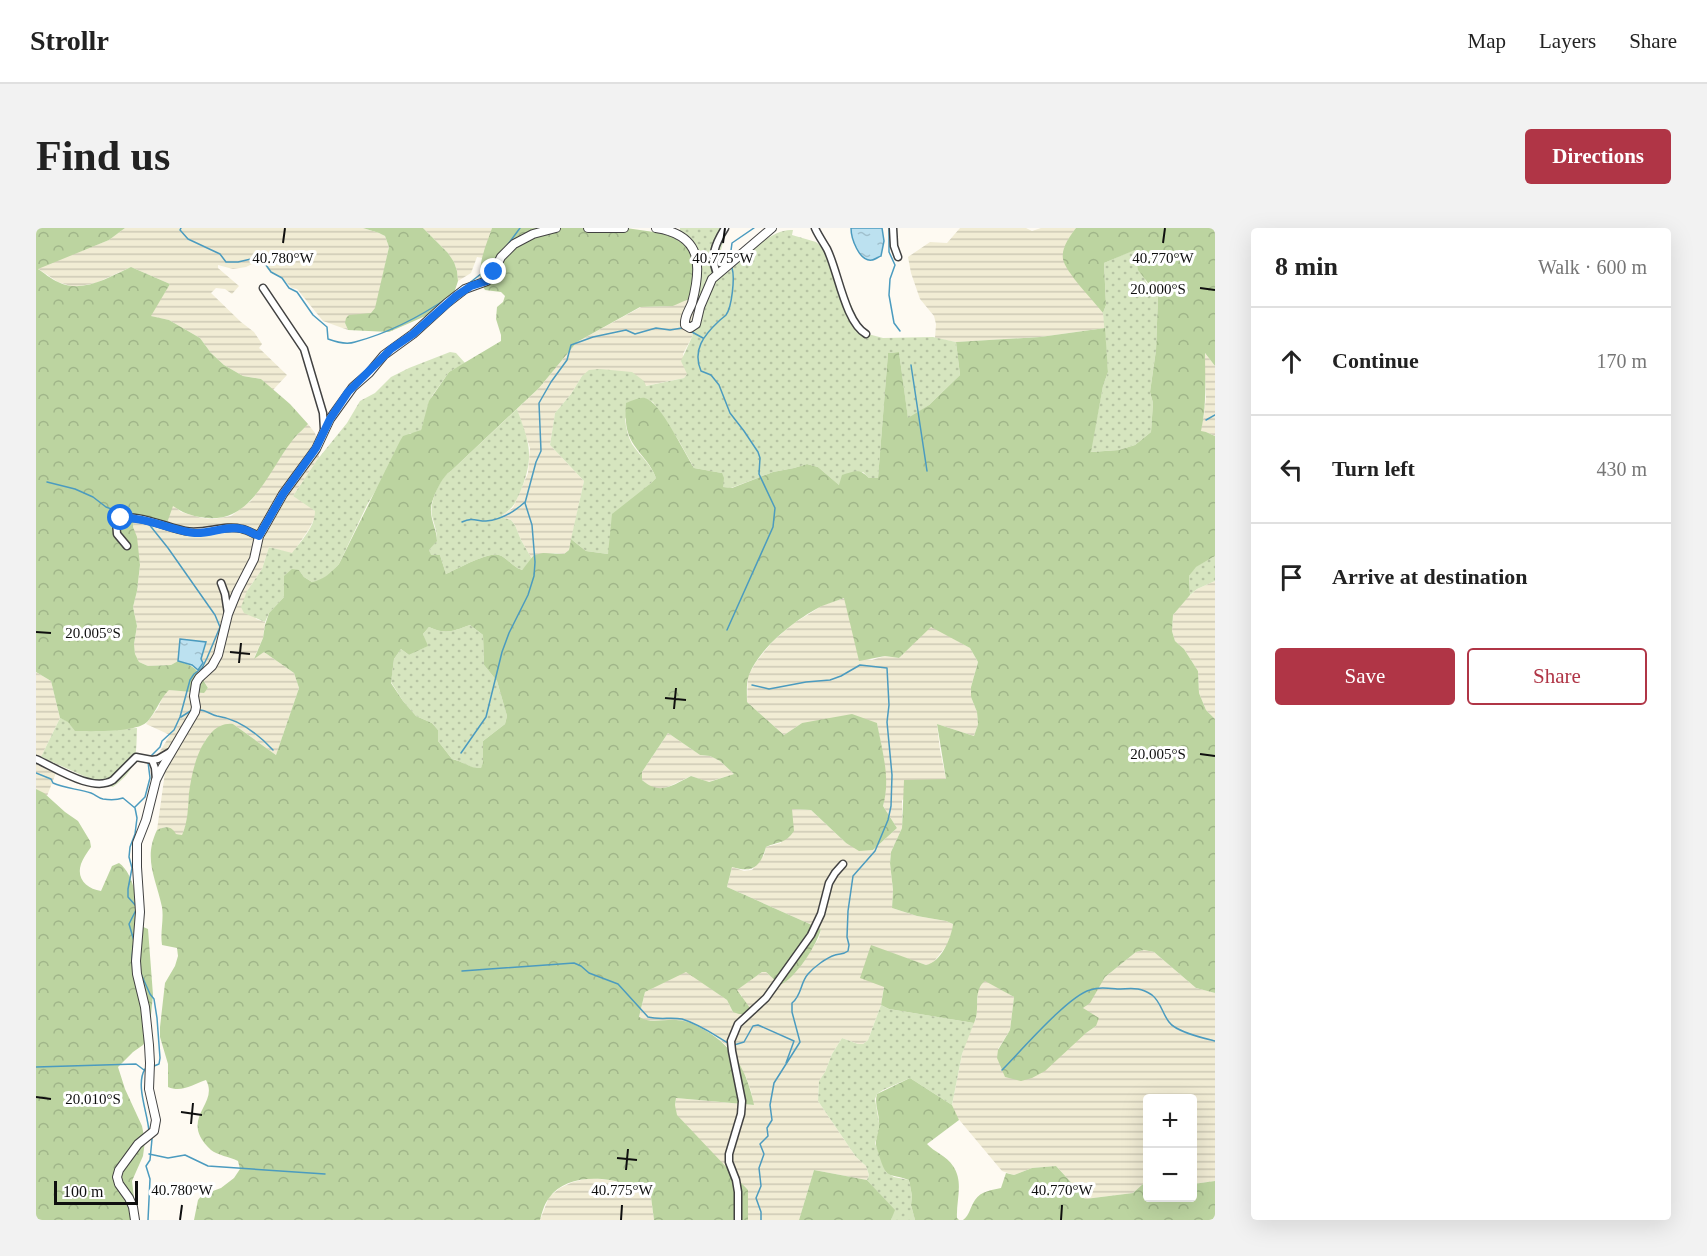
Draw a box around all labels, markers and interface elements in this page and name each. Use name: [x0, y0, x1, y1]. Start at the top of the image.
text: Strollr: [30, 25, 109, 56]
text: Map: [1468, 29, 1506, 53]
text: Layers: [1539, 29, 1596, 53]
text: Share: [1629, 29, 1677, 53]
button: Directions: [1525, 129, 1671, 184]
text: Find us: [36, 133, 170, 179]
text: 40.780°W: [252, 250, 315, 266]
text: 40.775°W: [692, 250, 755, 266]
text: 40.770°W: [1132, 250, 1195, 266]
text: 8 min: [1275, 252, 1338, 281]
text: Walk · 600 m: [1538, 256, 1647, 278]
route end: [480, 258, 506, 284]
text: 20.000°S: [1130, 281, 1186, 297]
icon: ahead: [1275, 345, 1308, 378]
text: Continue: [1332, 348, 1419, 373]
text: 170 m: [1596, 350, 1647, 372]
icon: left: [1275, 453, 1308, 486]
text: Turn left: [1332, 456, 1415, 481]
text: 430 m: [1596, 458, 1647, 480]
route start: [107, 504, 133, 530]
icon: arrive: [1275, 561, 1308, 594]
text: Arrive at destination: [1332, 564, 1528, 589]
text: 20.005°S: [65, 625, 121, 641]
button: Save: [1275, 648, 1455, 705]
button: Share: [1467, 648, 1647, 705]
text: 20.005°S: [1130, 746, 1186, 762]
text: 20.010°S: [65, 1091, 121, 1107]
map controls: [1143, 1094, 1197, 1202]
button: +: [1143, 1094, 1197, 1148]
button: −: [1143, 1148, 1197, 1202]
scale bar: [54, 1178, 138, 1206]
text: 40.780°W: [151, 1182, 214, 1198]
text: 40.775°W: [591, 1182, 654, 1198]
text: 40.770°W: [1031, 1182, 1094, 1198]
text: 100 m: [63, 1183, 103, 1200]

